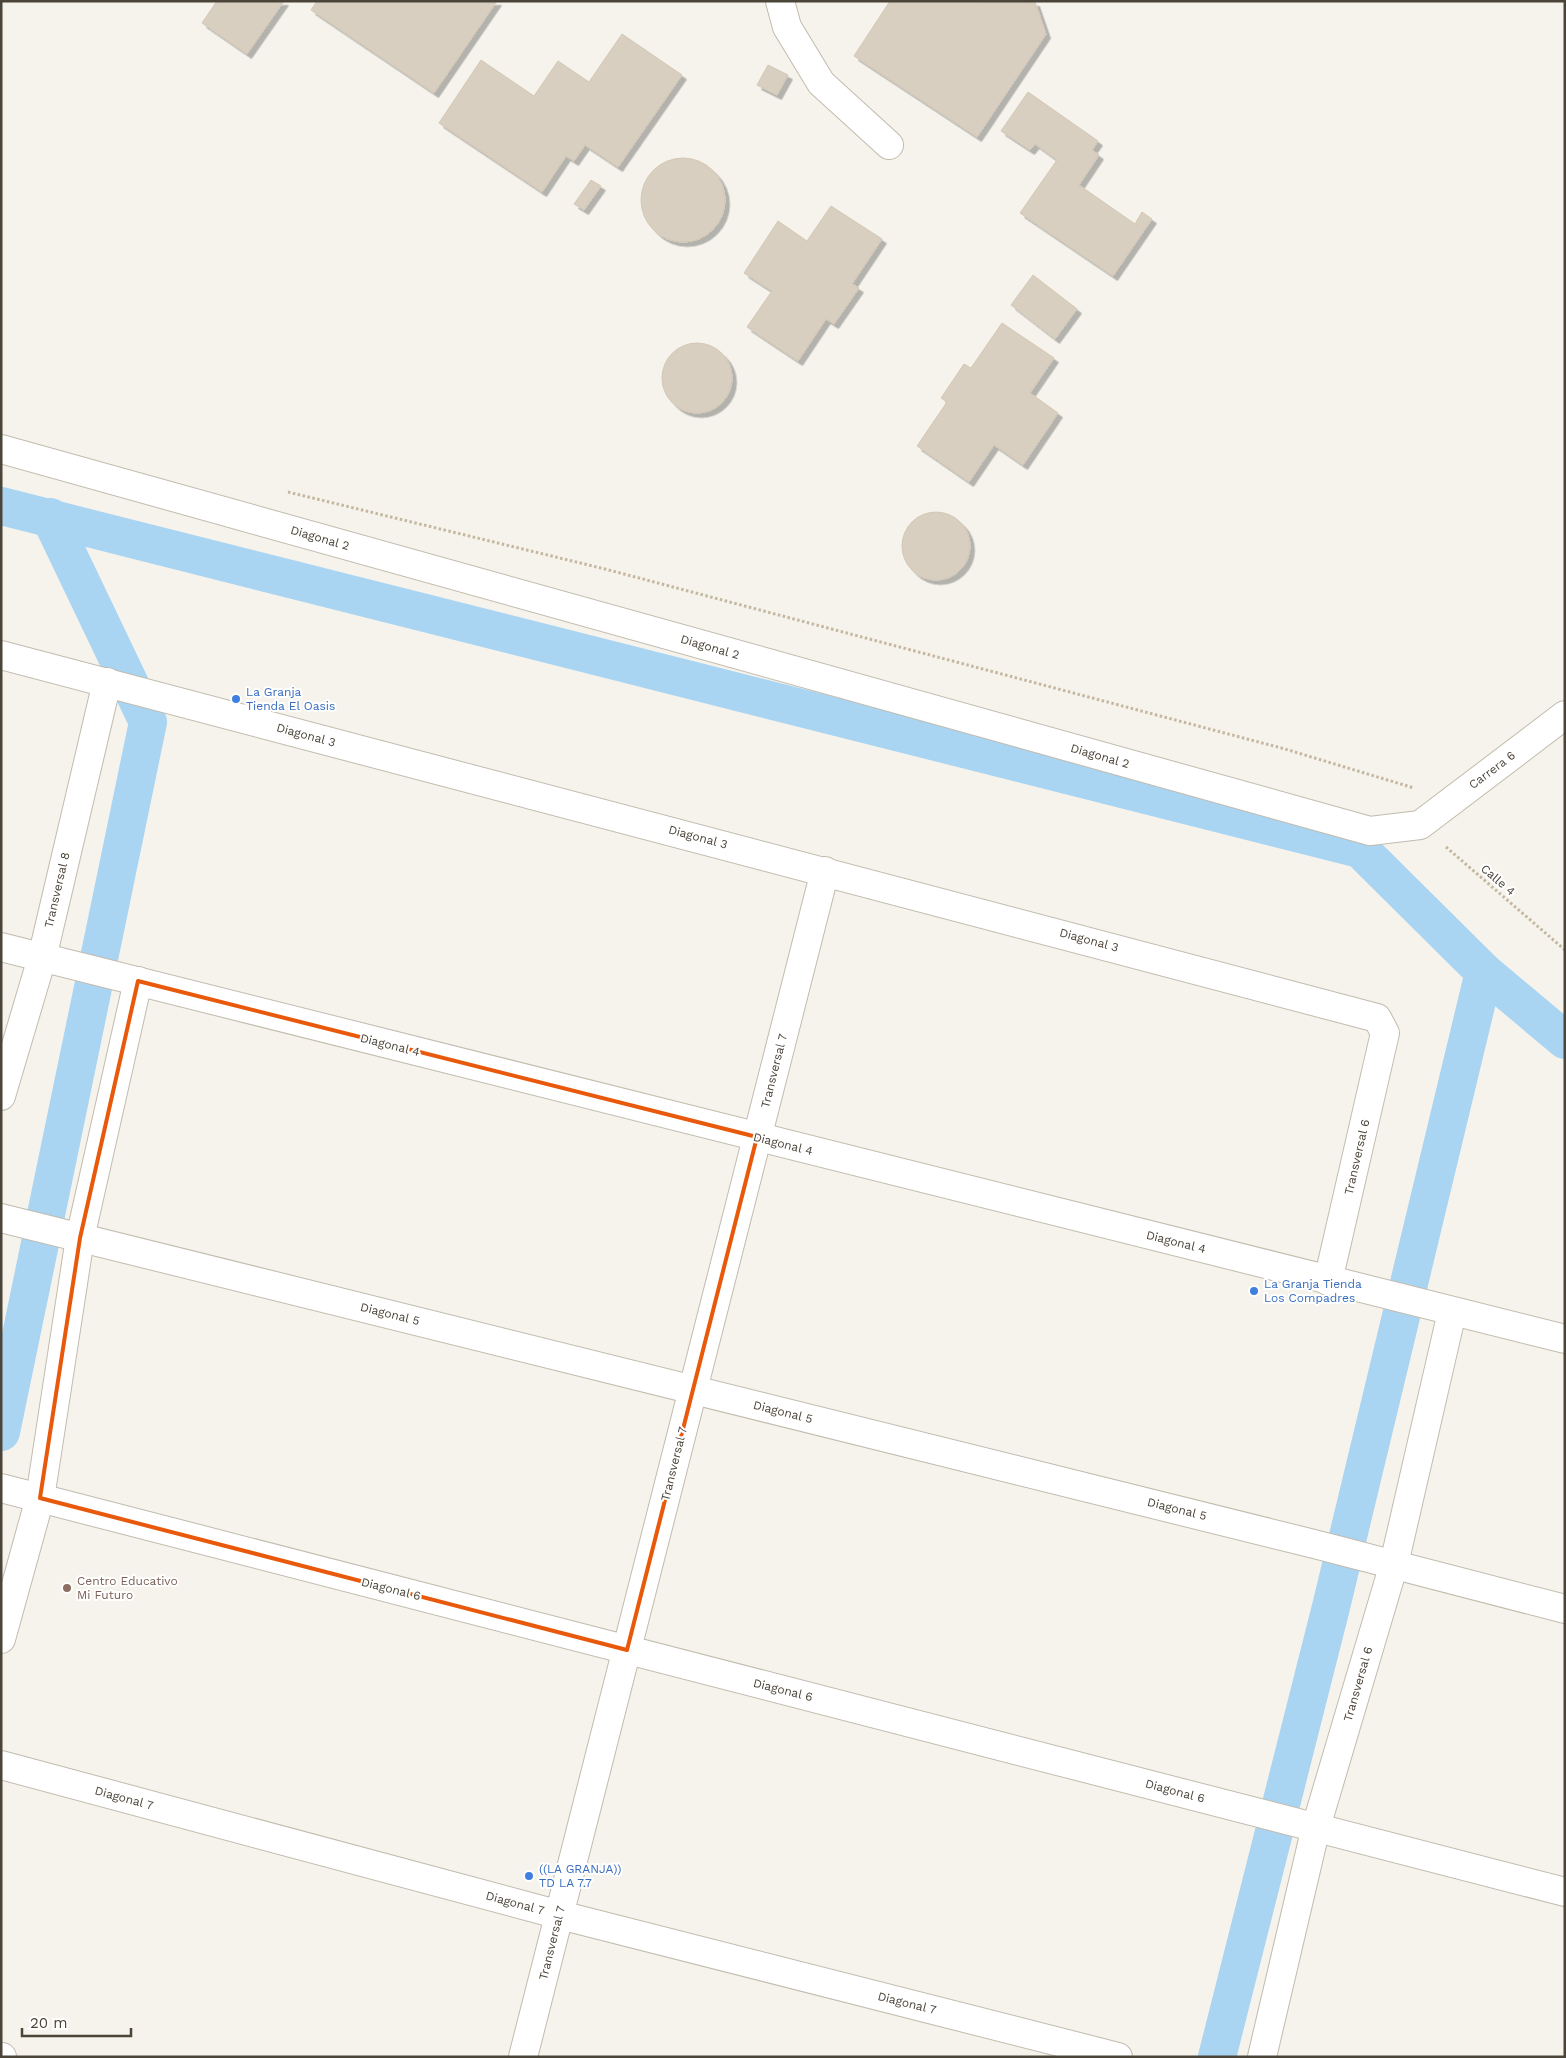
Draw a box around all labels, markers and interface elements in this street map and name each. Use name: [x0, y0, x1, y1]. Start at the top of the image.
street label: Diagonal 2: [289, 523, 351, 553]
street label: Diagonal 2: [679, 632, 741, 662]
place label: La Granja Tienda El Oasis: [246, 685, 335, 713]
marker: La Granja Tienda El Oasis: [230, 693, 242, 705]
street label: Diagonal 3: [275, 720, 337, 750]
street label: Diagonal 2: [1069, 741, 1131, 771]
street label: Carrera 6: [1466, 748, 1518, 792]
street label: Diagonal 3: [667, 822, 729, 852]
street label: Transversal 8: [41, 851, 73, 929]
street label: Calle 4: [1478, 861, 1518, 899]
street label: Diagonal 3: [1058, 925, 1120, 955]
street label: Diagonal 4: [359, 1031, 421, 1059]
street label: Transversal 7: [758, 1032, 790, 1110]
street label: Transversal 6: [1342, 1118, 1372, 1196]
street label: Diagonal 4: [752, 1130, 814, 1158]
street label: Diagonal 4: [1145, 1228, 1207, 1256]
place label: La Granja Tienda Los Compadres: [1264, 1277, 1362, 1305]
marker: La Granja Tienda Los Compadres: [1248, 1285, 1260, 1297]
street label: Diagonal 5: [359, 1300, 421, 1328]
street label: Diagonal 5: [752, 1398, 814, 1426]
street label: Transversal 7: [658, 1425, 690, 1503]
street label: Diagonal 5: [1146, 1495, 1208, 1523]
place label: Centro Educativo Mi Futuro: [77, 1574, 178, 1602]
street label: Diagonal 6: [360, 1575, 422, 1603]
marker: Centro Educativo Mi Futuro: [61, 1582, 73, 1594]
street label: Transversal 6: [1341, 1645, 1375, 1723]
street label: Diagonal 6: [752, 1676, 814, 1704]
street label: Diagonal 6: [1144, 1776, 1206, 1806]
street label: Diagonal 7: [93, 1783, 155, 1813]
place label: ((LA GRANJA)) TD LA 7.7: [539, 1862, 621, 1890]
marker: ((LA GRANJA)) TD LA 7.7: [523, 1870, 535, 1882]
street label: Diagonal 7: [484, 1888, 546, 1918]
street label: Transversal 7: [536, 1904, 568, 1982]
street label: Diagonal 7: [876, 1989, 938, 2017]
scale bar: [22, 2006, 131, 2038]
text: 20 m: [30, 2014, 68, 2032]

